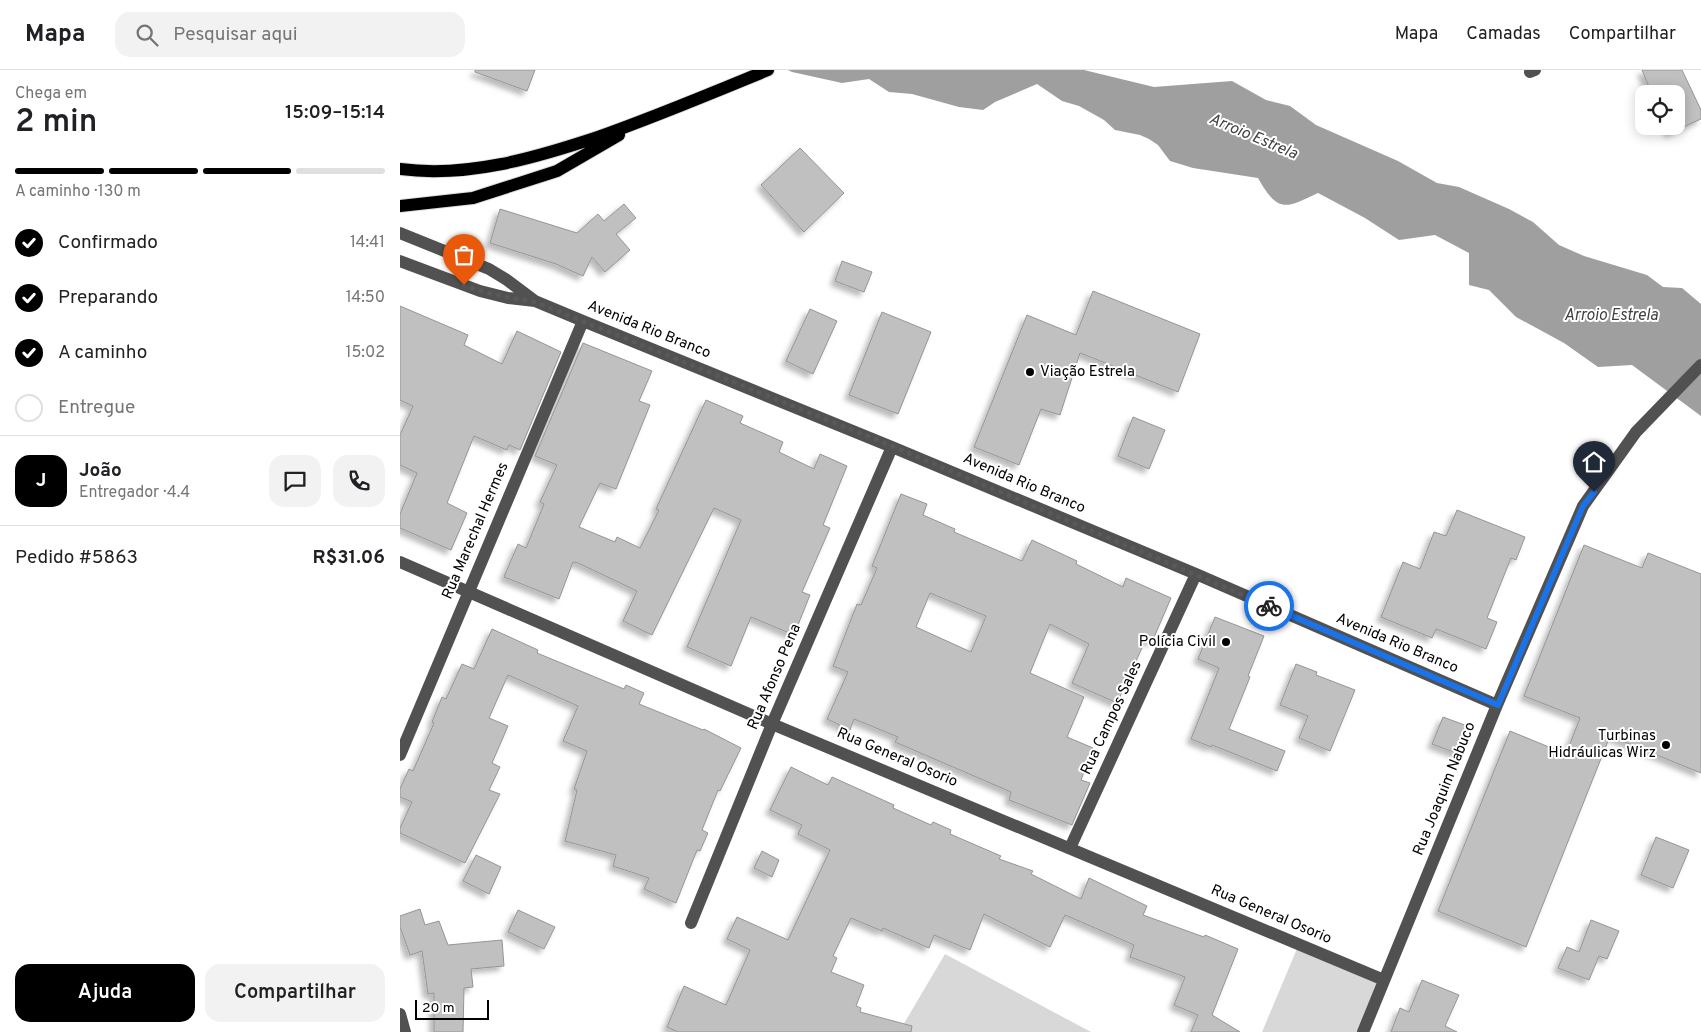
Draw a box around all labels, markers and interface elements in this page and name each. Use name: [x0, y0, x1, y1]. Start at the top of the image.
search box: [115, 12, 465, 57]
text: Mapa: [25, 20, 85, 50]
icon: search: [133, 21, 161, 49]
text: Pesquisar aqui: [173, 23, 298, 47]
text: Mapa: [1395, 23, 1438, 46]
text: Camadas: [1466, 23, 1541, 46]
text: Compartilhar: [1569, 23, 1676, 46]
text: Chega em: [15, 84, 87, 104]
map controls: [1635, 85, 1685, 135]
button: locate: [1635, 85, 1685, 135]
text: 15:09–15:14: [285, 101, 385, 125]
text: 2 min: [15, 103, 97, 143]
water label: Arroio Estrela: [1206, 109, 1301, 165]
text: A caminho · 130 m: [15, 182, 141, 202]
icon: check: [15, 229, 43, 257]
text: Confirmado: [58, 231, 158, 255]
text: 14:41: [350, 233, 385, 253]
pin: [443, 234, 485, 285]
icon: bag: [450, 241, 478, 269]
icon: check: [15, 284, 43, 312]
text: Preparando: [58, 286, 158, 310]
text: 14:50: [346, 288, 385, 308]
street label: Avenida Rio Branco: [585, 297, 713, 363]
water label: Arroio Estrela: [1564, 306, 1659, 326]
icon: check: [15, 339, 43, 367]
text: A caminho: [58, 341, 147, 365]
text: 15:02: [345, 343, 385, 363]
place label: Viação Estrela: [1040, 363, 1135, 382]
marker: Viação Estrela: [1024, 366, 1036, 378]
text: Entregue: [58, 396, 135, 420]
pin: [1573, 441, 1615, 492]
icon: home: [1580, 448, 1608, 476]
street label: Avenida Rio Branco: [960, 450, 1088, 518]
button: chat: [269, 455, 321, 507]
button: phone: [333, 455, 385, 507]
text: João: [79, 459, 122, 483]
street label: Rua Marechal Hermes: [439, 460, 513, 602]
text: J: [36, 469, 46, 493]
text: Entregador · 4.4: [79, 483, 190, 503]
text: Pedido #5863: [15, 546, 138, 570]
text: R$31.06: [313, 546, 385, 570]
courier: [1244, 581, 1294, 631]
icon: bike: [1255, 592, 1283, 620]
street label: Avenida Rio Branco: [1333, 610, 1461, 678]
street label: Rua Afonso Pena: [744, 621, 806, 733]
place label: Polícia Civil: [1139, 633, 1216, 652]
marker: Polícia Civil: [1220, 636, 1232, 648]
street label: Rua Campos Sales: [1077, 658, 1147, 778]
street label: Rua Joaquim Nabuco: [1410, 719, 1480, 859]
street label: Rua General Osorio: [834, 724, 960, 792]
place label: Turbinas Hidráulicas Wirz: [1548, 727, 1656, 763]
marker: Turbinas Hidráulicas Wirz: [1660, 739, 1672, 751]
street label: Rua General Osorio: [1208, 881, 1334, 949]
button: Ajuda: [15, 964, 195, 1022]
button: Compartilhar: [205, 964, 385, 1022]
scale bar: [415, 997, 489, 1020]
text: 20 m: [422, 1000, 455, 1017]

